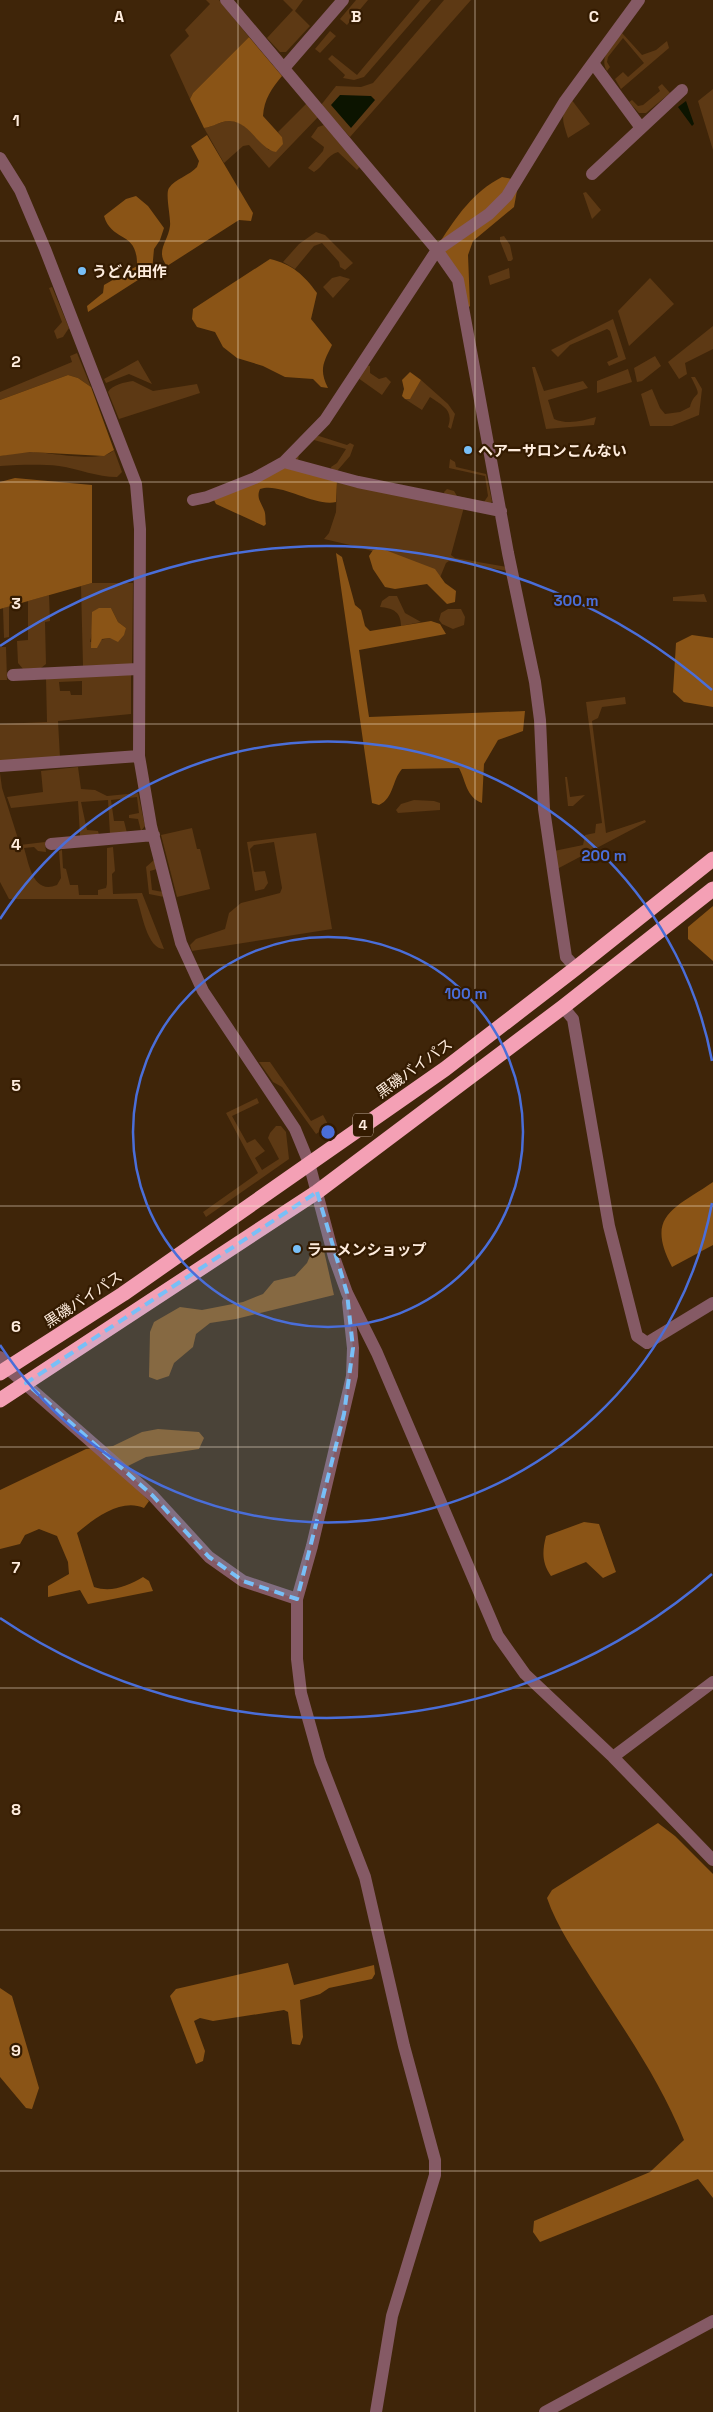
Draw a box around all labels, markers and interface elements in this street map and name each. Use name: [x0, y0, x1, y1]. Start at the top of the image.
text: A: [114, 6, 124, 27]
text: B: [351, 6, 361, 27]
text: C: [589, 6, 599, 27]
text: 1: [12, 110, 20, 131]
place label: うどん田作: [92, 262, 167, 281]
marker: うどん田作: [76, 265, 88, 277]
text: 2: [11, 351, 21, 372]
place label: ヘアーサロンこんない: [478, 441, 627, 460]
marker: ヘアーサロンこんない: [462, 444, 474, 456]
text: 300 m: [553, 591, 599, 610]
text: 3: [11, 593, 21, 614]
text: 4: [11, 834, 21, 855]
text: 200 m: [582, 846, 626, 865]
text: 100 m: [445, 984, 487, 1003]
street label: 黒磯バイパス: [372, 1034, 456, 1102]
text: 5: [11, 1075, 21, 1096]
road number: 4: [353, 1114, 373, 1136]
centre of rings: [319, 1123, 337, 1141]
place label: ラーメンショップ: [307, 1240, 426, 1259]
marker: ラーメンショップ: [291, 1243, 303, 1255]
street label: 黒磯バイパス: [40, 1267, 126, 1331]
text: 6: [11, 1316, 21, 1337]
text: 7: [12, 1557, 21, 1578]
text: 8: [11, 1799, 21, 1820]
text: 9: [11, 2040, 21, 2061]

